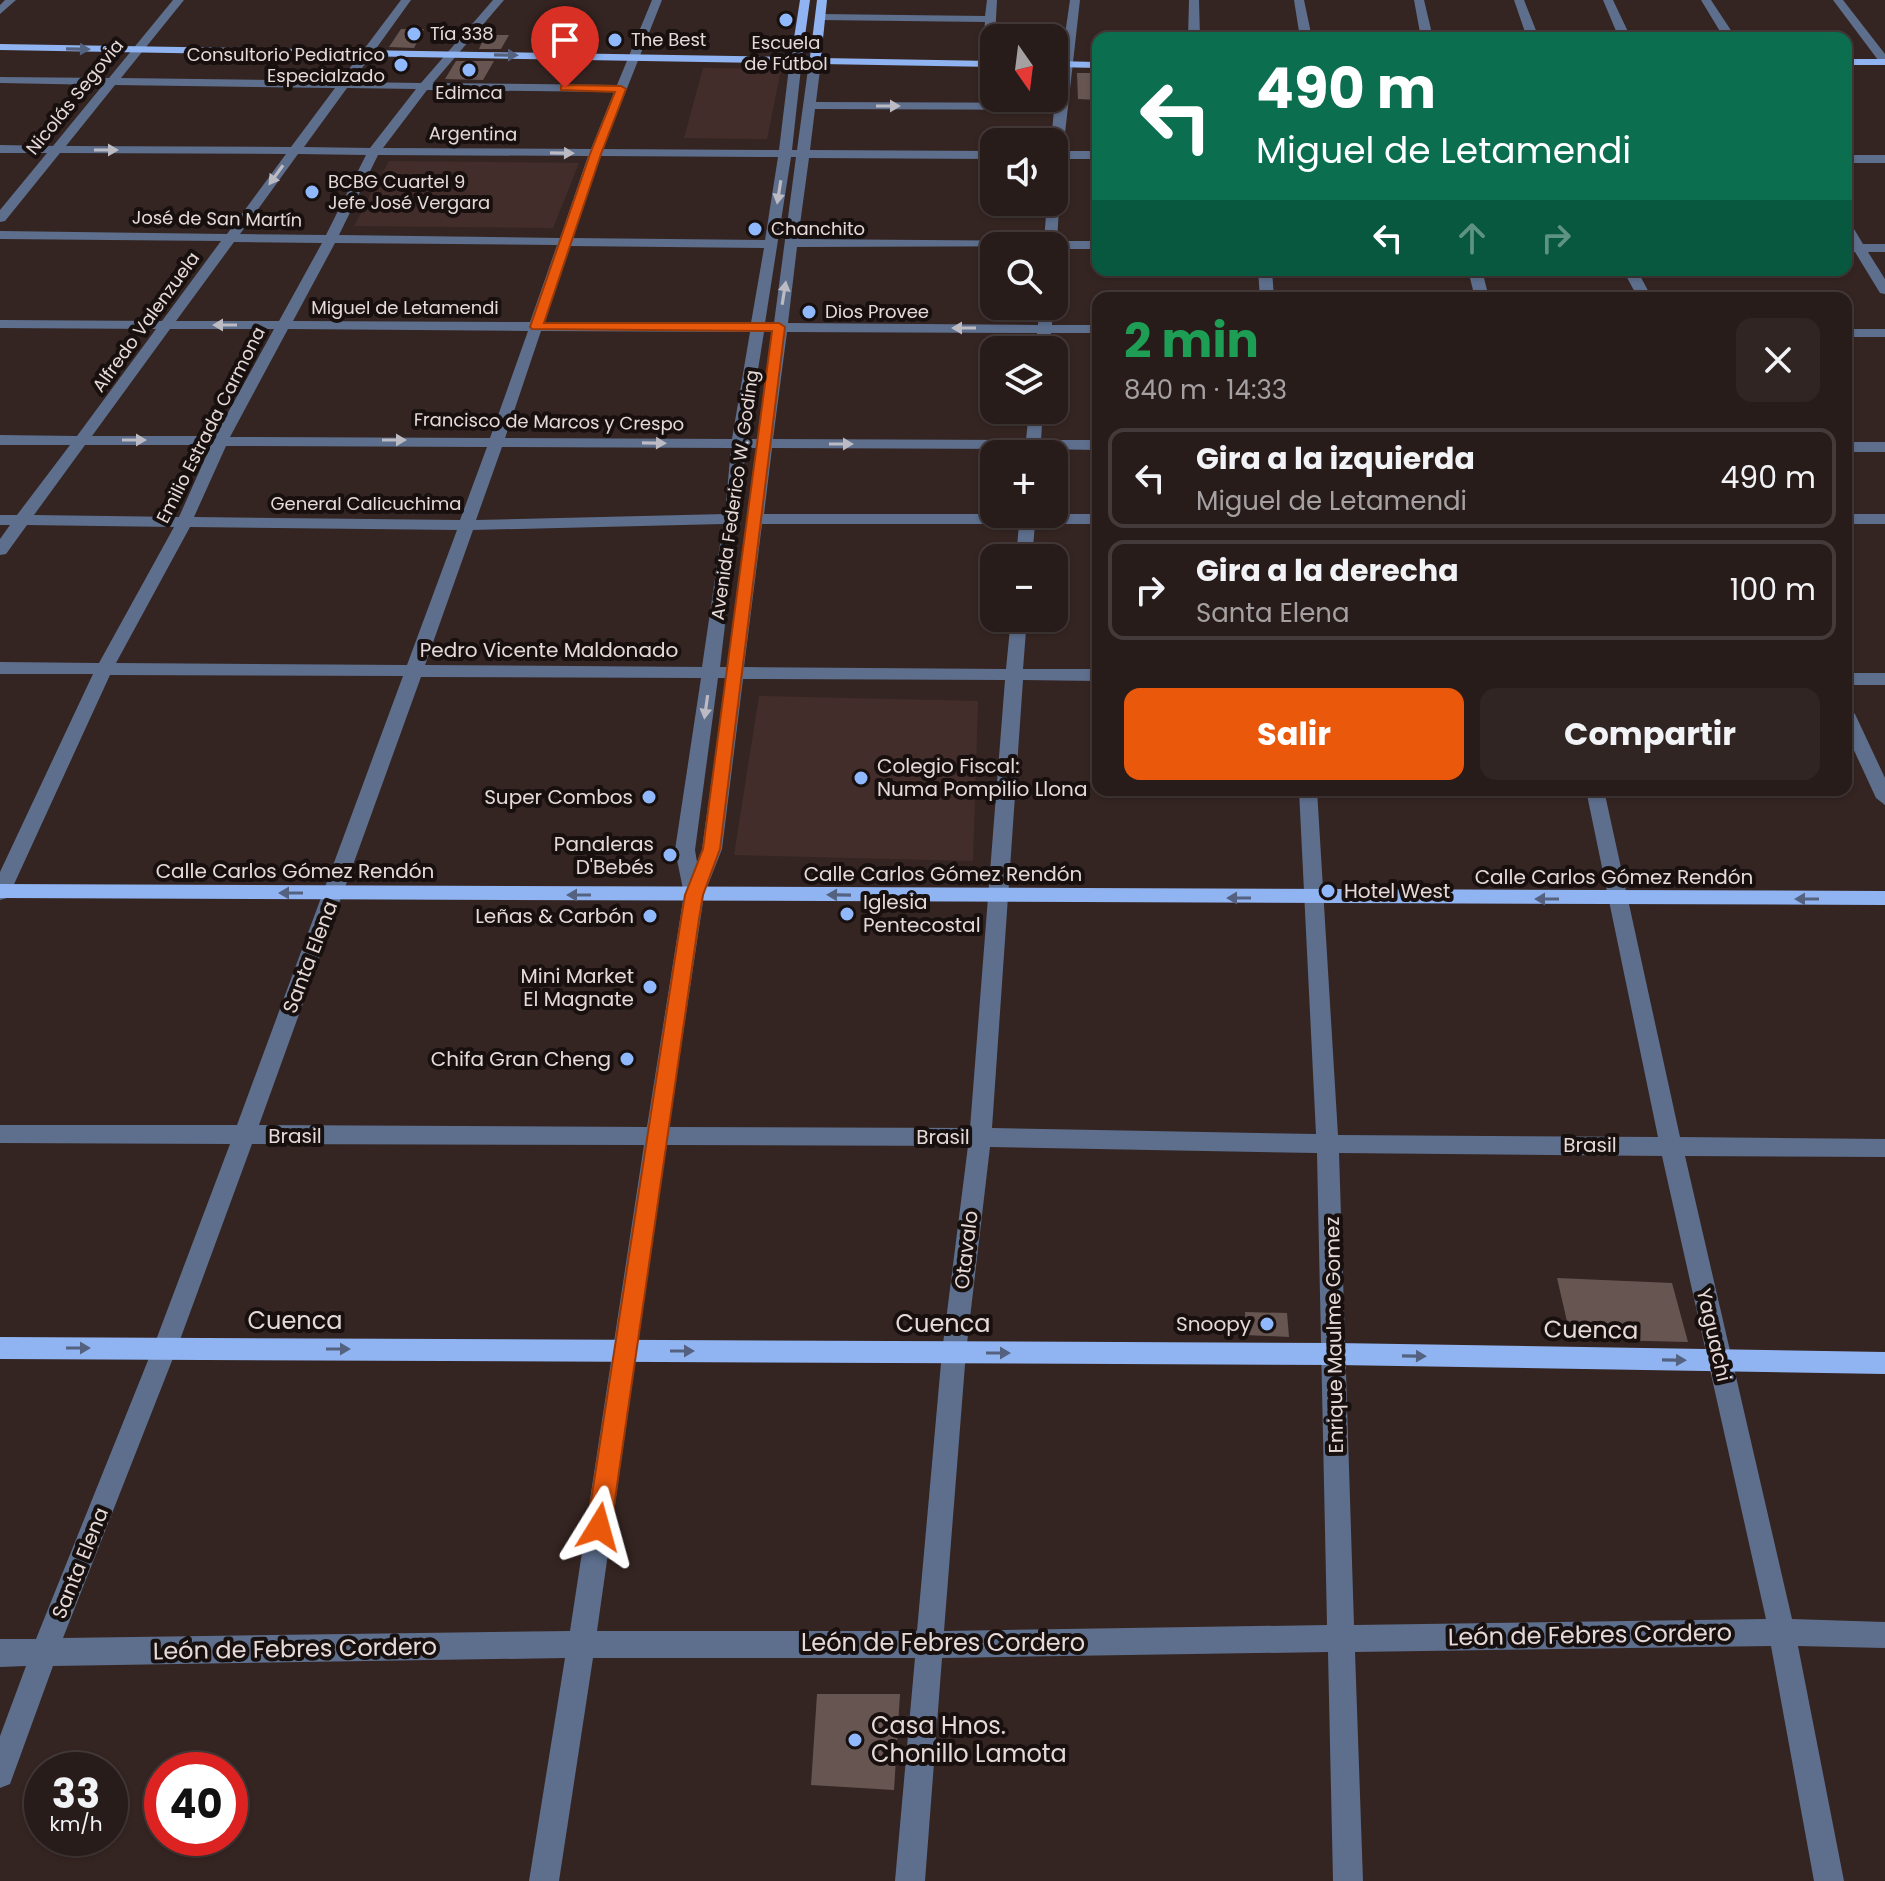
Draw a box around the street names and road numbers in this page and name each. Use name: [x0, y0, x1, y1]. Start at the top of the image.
street label: Nicolás Segovia: [20, 33, 129, 160]
street label: Argentina: [429, 120, 517, 147]
street label: José de San Martín: [132, 205, 302, 232]
street label: Alfredo Valenzuela: [86, 246, 205, 397]
street label: Miguel de Letamendi: [311, 295, 499, 320]
street label: Emilio Estrada Carmona: [150, 322, 271, 527]
street label: Avenida Federico W. Goding: [705, 368, 764, 622]
street label: Francisco de Marcos y Crespo: [414, 407, 684, 436]
street label: General Calicuchima: [271, 491, 461, 516]
street label: Pedro Vicente Maldonado: [420, 636, 678, 664]
street label: Calle Carlos Gómez Rendón: [156, 857, 434, 885]
street label: Calle Carlos Gómez Rendón: [804, 860, 1082, 888]
street label: Calle Carlos Gómez Rendón: [1475, 863, 1753, 891]
street label: Santa Elena: [276, 897, 344, 1017]
street label: Brasil: [268, 1122, 322, 1150]
street label: Brasil: [916, 1123, 970, 1151]
street label: Brasil: [1563, 1131, 1617, 1159]
street label: Otavalo: [947, 1209, 985, 1291]
street label: Enrique Maulme Gomez: [1318, 1216, 1350, 1454]
street label: Yaguachi: [1690, 1286, 1738, 1384]
street label: Cuenca: [248, 1304, 342, 1337]
street label: Cuenca: [896, 1307, 990, 1340]
street label: Cuenca: [1543, 1312, 1639, 1347]
street label: Santa Elena: [45, 1503, 115, 1623]
street label: León de Febres Cordero: [1448, 1616, 1732, 1653]
street label: León de Febres Cordero: [801, 1626, 1085, 1659]
street label: León de Febres Cordero: [153, 1630, 437, 1667]

